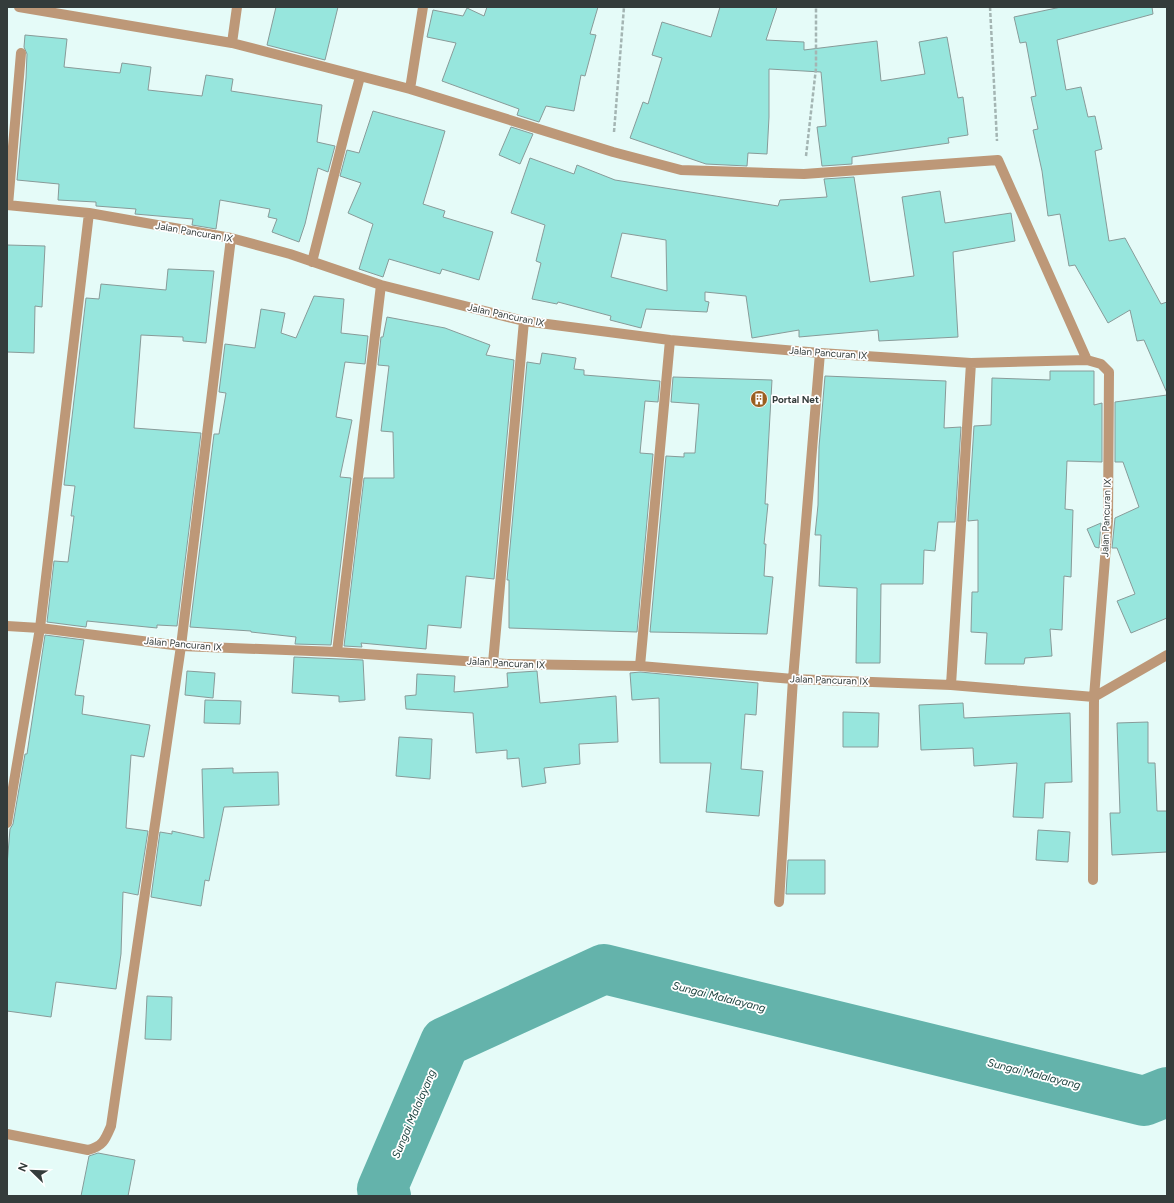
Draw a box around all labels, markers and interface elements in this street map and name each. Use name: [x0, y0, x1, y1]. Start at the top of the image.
street label: Jalan Pancuran IX: [154, 219, 235, 245]
street label: Jalan Pancuran IX: [466, 300, 547, 330]
street label: Jalan Pancuran IX: [788, 344, 868, 362]
building icon: Portal Net: [749, 389, 769, 409]
place label: Portal Net: [772, 393, 819, 406]
street label: Jalan Pancuran IX: [1098, 478, 1114, 557]
street label: Jalan Pancuran IX: [143, 634, 223, 654]
street label: Jalan Pancuran IX: [467, 654, 546, 672]
street label: Jalan Pancuran IX: [790, 672, 869, 688]
water label: Sungai Malalayang: [671, 979, 767, 1015]
water label: Sungai Malalayang: [986, 1056, 1082, 1092]
water label: Sungai Malalayang: [389, 1067, 439, 1160]
north arrow: [12, 1151, 52, 1191]
text: N: [16, 1161, 31, 1174]

